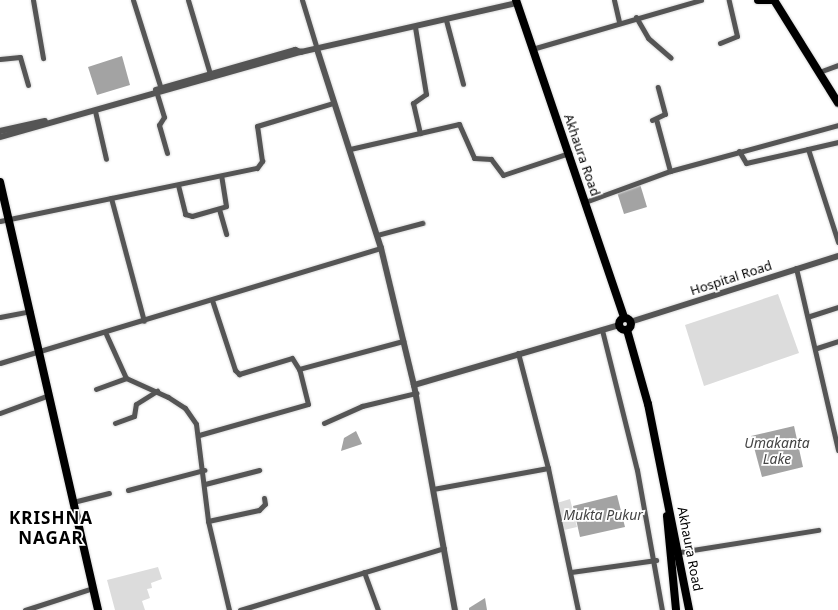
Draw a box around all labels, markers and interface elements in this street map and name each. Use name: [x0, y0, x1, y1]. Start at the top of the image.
street label: Akhaura Road: [561, 112, 603, 198]
street label: Hospital Road: [688, 257, 774, 299]
water label: Umakanta Lake: [744, 435, 810, 468]
street label: Akhaura Road: [674, 505, 706, 593]
water label: Mukta Pukur: [563, 507, 643, 523]
district label: KRISHNA NAGAR: [9, 508, 93, 548]

